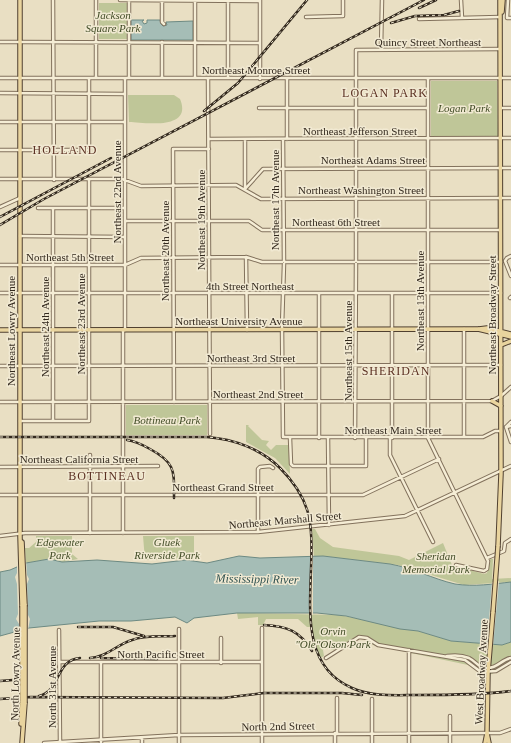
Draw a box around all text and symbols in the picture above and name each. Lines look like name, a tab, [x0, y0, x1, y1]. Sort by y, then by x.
park label: Jackson Square Park	[86, 9, 142, 34]
street label: Quincy Street Northeast	[375, 36, 481, 48]
street label: Northeast Monroe Street	[202, 64, 310, 76]
district label: LOGAN PARK	[342, 86, 428, 100]
park label: Logan Park	[437, 102, 491, 114]
street label: Northeast Jefferson Street	[303, 125, 417, 137]
street label: Northeast 22nd Avenue	[111, 140, 123, 244]
district label: HOLLAND	[33, 143, 98, 157]
street label: Northeast 17th Avenue	[269, 150, 281, 250]
street label: Northeast Adams Street	[321, 154, 425, 166]
street label: Northeast 19th Avenue	[195, 170, 207, 270]
street label: Northeast Washington Street	[298, 184, 424, 196]
street label: Northeast 20th Avenue	[159, 201, 171, 301]
street label: Northeast 6th Street	[292, 216, 380, 228]
street label: Northeast 5th Street	[26, 251, 114, 263]
street label: Northeast 13th Avenue	[414, 251, 426, 351]
street label: Northeast Broadway Street	[486, 255, 498, 375]
street label: Northeast 23rd Avenue	[75, 273, 87, 375]
street label: Northeast Lowry Avenue	[5, 276, 17, 386]
street label: Northeast 24th Avenue	[39, 277, 51, 377]
street label: 4th Street Northeast	[206, 280, 294, 292]
street label: Northeast 15th Avenue	[342, 301, 354, 401]
street label: Northeast University Avenue	[175, 315, 303, 327]
street label: Northeast 3rd Street	[207, 352, 295, 364]
district label: SHERIDAN	[362, 364, 430, 378]
street label: Northeast 2nd Street	[213, 388, 303, 400]
park label: Bottineau Park	[134, 414, 202, 426]
street label: Northeast Main Street	[344, 424, 442, 436]
street label: Northeast California Street	[20, 453, 138, 465]
district label: BOTTINEAU	[68, 469, 146, 483]
street label: Northeast Grand Street	[172, 481, 274, 493]
street label: Northeast Marshall Street	[228, 509, 342, 531]
park label: Edgewater Park	[35, 536, 85, 561]
park label: Gluek Riverside Park	[133, 536, 201, 561]
park label: Sheridan Memorial Park	[401, 550, 471, 575]
water label: Mississippi River	[214, 571, 299, 587]
street label: West Broadway Avenue	[472, 619, 490, 725]
park label: Orvin "Ole"Olson Park	[295, 625, 372, 650]
street label: North Lowry Avenue	[8, 627, 22, 721]
street label: North 31st Avenue	[46, 646, 58, 728]
street label: North Pacific Street	[117, 648, 205, 660]
street label: North 2nd Street	[241, 719, 315, 733]

